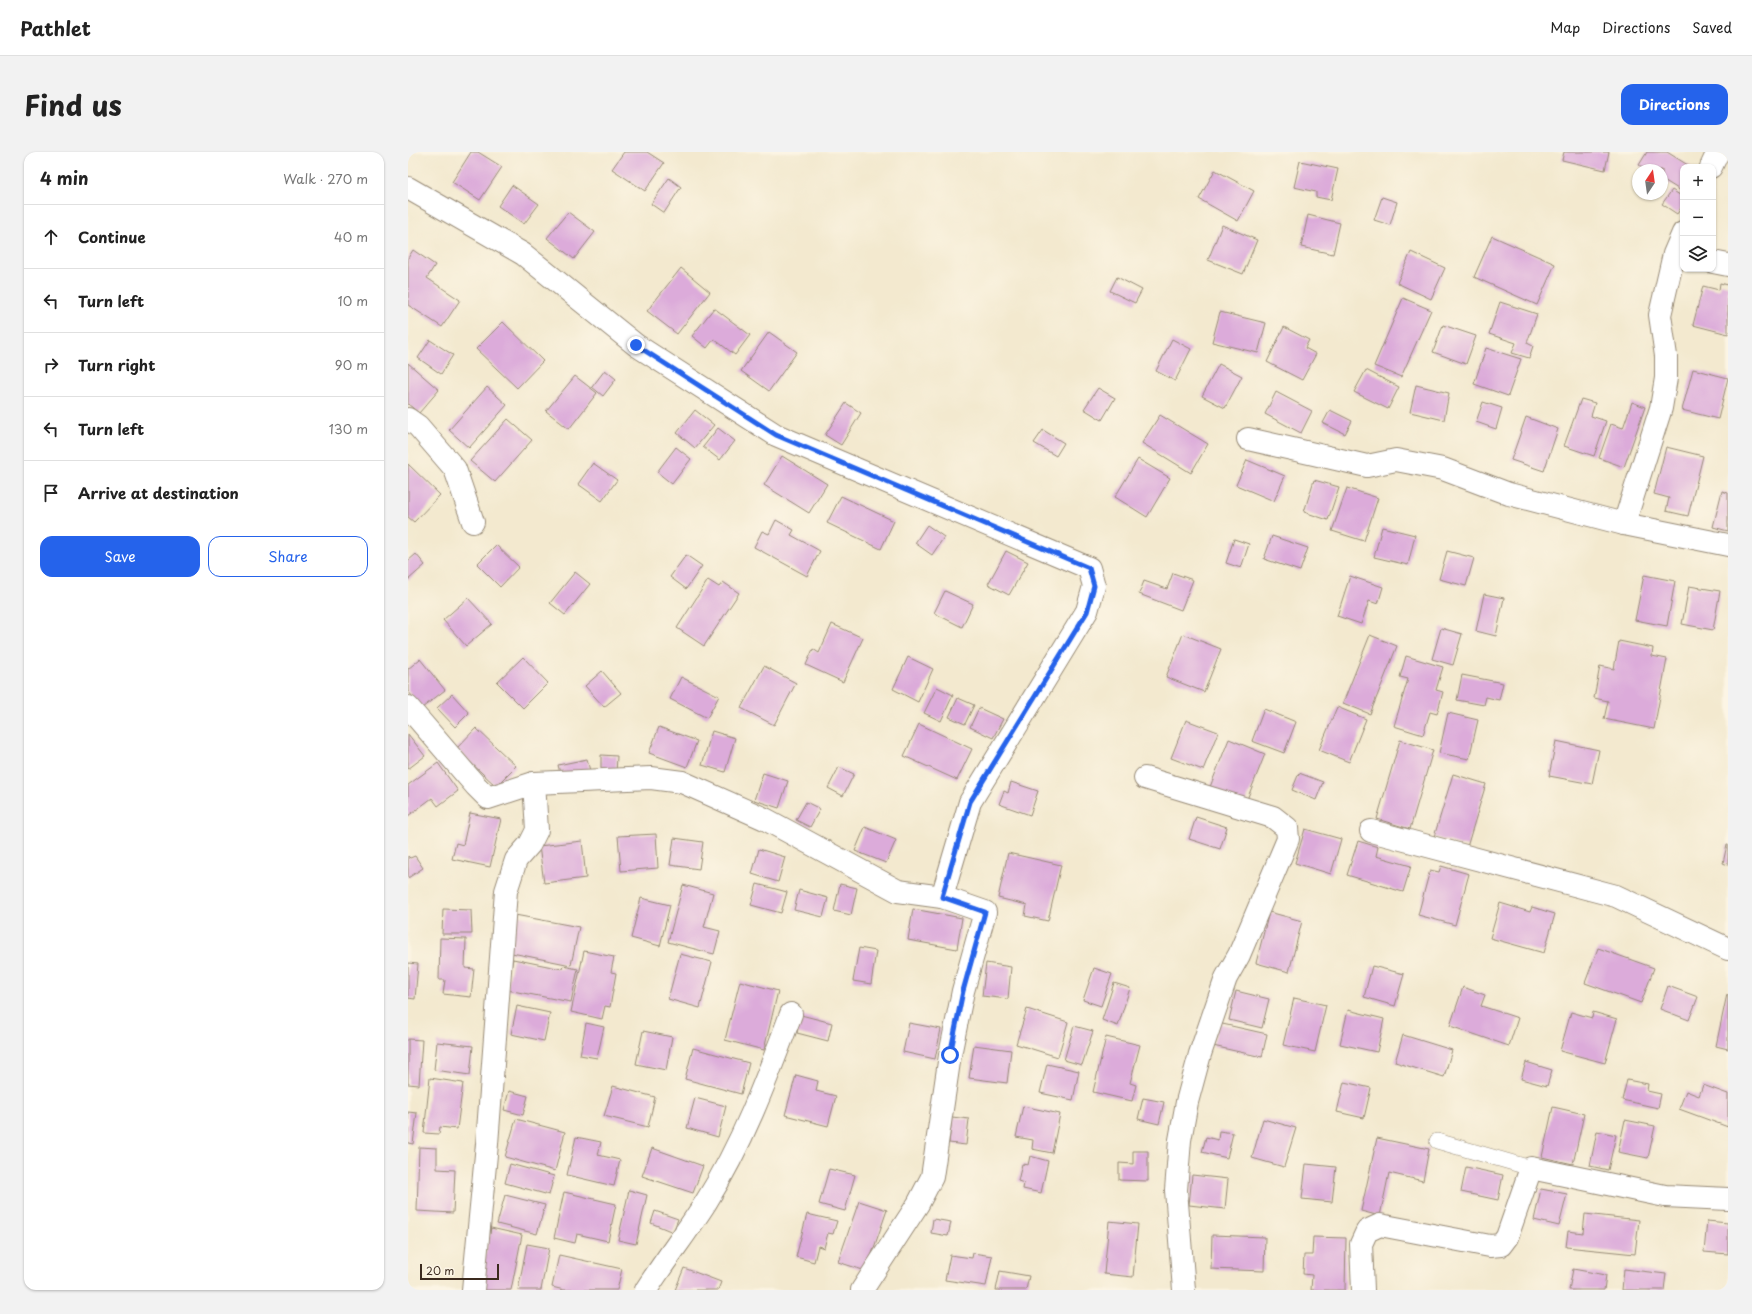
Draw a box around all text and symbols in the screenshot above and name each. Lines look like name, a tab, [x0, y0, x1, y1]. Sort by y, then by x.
text: Pathlet	[20, 14, 91, 42]
text: Map	[1550, 17, 1580, 38]
text: Directions	[1602, 17, 1670, 38]
text: Saved	[1692, 17, 1732, 38]
text: Find us	[24, 83, 122, 126]
button: Directions	[1621, 84, 1728, 125]
north arrow	[1632, 164, 1668, 200]
map controls	[1680, 164, 1716, 272]
button: +	[1680, 164, 1716, 200]
text: 4 min	[40, 165, 88, 191]
text: Walk · 270 m	[283, 169, 368, 188]
button: −	[1680, 200, 1716, 236]
text: Continue	[78, 225, 146, 248]
icon: ahead	[40, 226, 62, 248]
text: 40 m	[334, 227, 368, 246]
button: layers	[1680, 236, 1716, 272]
text: Turn left	[78, 289, 144, 312]
icon: left	[40, 290, 62, 312]
text: 10 m	[338, 291, 368, 310]
route end	[627, 336, 645, 354]
text: Turn right	[78, 353, 155, 376]
icon: right	[40, 354, 62, 376]
text: 90 m	[335, 355, 368, 374]
text: Turn left	[78, 417, 144, 440]
icon: left	[40, 418, 62, 440]
text: 130 m	[329, 419, 368, 438]
text: Arrive at destination	[78, 481, 239, 504]
icon: arrive	[40, 482, 62, 504]
button: Save	[40, 536, 200, 577]
button: Share	[208, 536, 368, 577]
route start	[941, 1046, 959, 1064]
scale bar	[420, 1262, 499, 1281]
text: 20 m	[426, 1262, 454, 1279]

